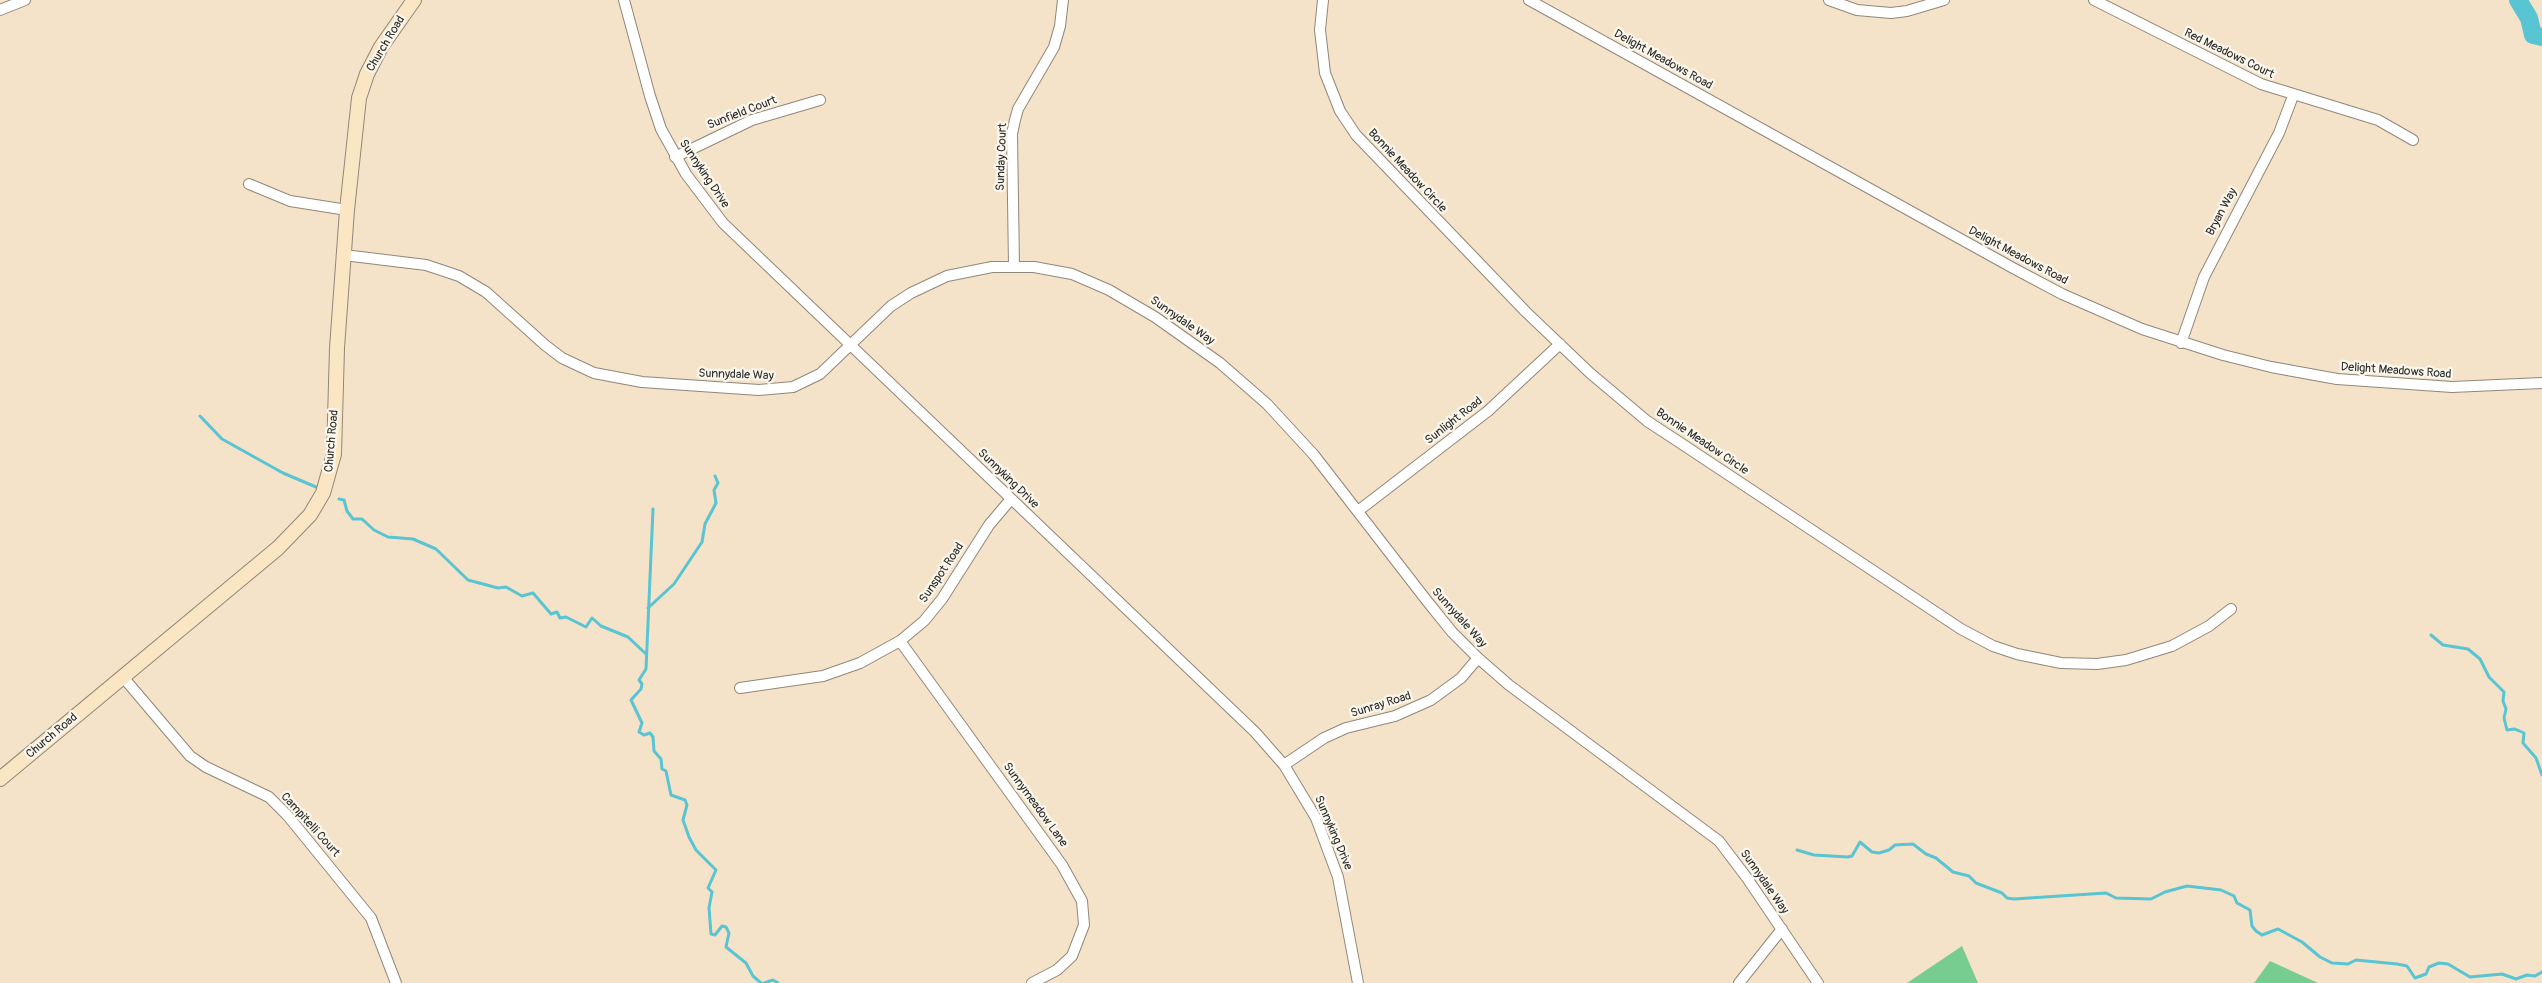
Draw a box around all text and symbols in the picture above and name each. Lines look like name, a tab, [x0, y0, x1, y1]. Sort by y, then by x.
street label: Church Road	[364, 13, 408, 75]
street label: Red Meadows Court	[2182, 26, 2276, 82]
street label: Delight Meadows Road	[1611, 27, 1715, 93]
street label: Sunfield Court	[705, 93, 779, 133]
street label: Sunday Court	[994, 123, 1010, 191]
street label: Bonnie Meadow Circle	[1365, 126, 1449, 216]
street label: Sunnyking Drive	[676, 137, 732, 211]
street label: Bryan Way	[2203, 186, 2241, 238]
street label: Delight Meadows Road	[1966, 224, 2070, 288]
street label: Sunnydale Way	[1147, 294, 1217, 348]
street label: Delight Meadows Road	[2340, 360, 2452, 382]
street label: Sunnydale Way	[698, 366, 774, 384]
street label: Sunlight Road	[1422, 394, 1486, 448]
street label: Bonnie Meadow Circle	[1653, 406, 1751, 478]
street label: Church Road	[322, 409, 342, 473]
street label: Sunnyking Drive	[974, 446, 1042, 512]
street label: Sunspot Road	[917, 540, 967, 606]
street label: Sunnydale Way	[1428, 585, 1490, 651]
street label: Sunray Road	[1349, 689, 1413, 721]
street label: Church Road	[23, 710, 81, 762]
street label: Sunnymeadow Lane	[999, 760, 1071, 850]
street label: Campitelli Court	[277, 790, 343, 860]
street label: Sunnyking Drive	[1311, 794, 1355, 872]
street label: Sunnydale Way	[1737, 847, 1791, 917]

